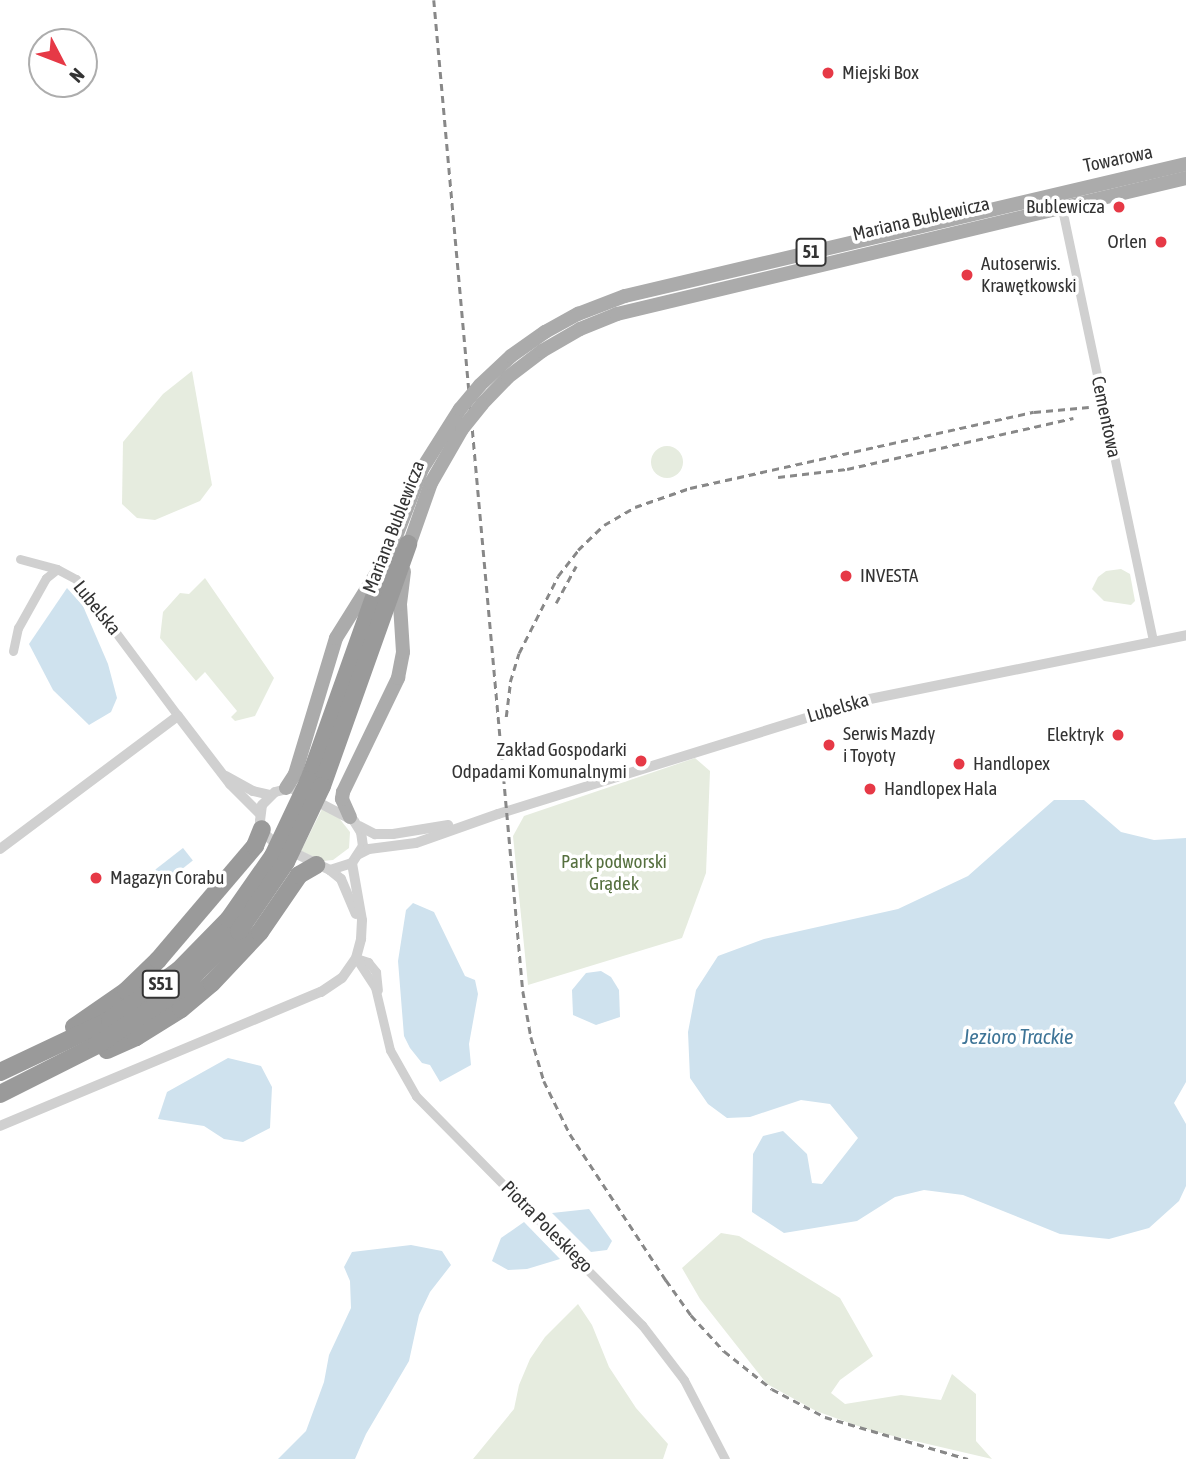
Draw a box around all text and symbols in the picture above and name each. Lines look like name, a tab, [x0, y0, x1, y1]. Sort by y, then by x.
north arrow	[28, 28, 98, 98]
place label: Miejski Box	[842, 62, 919, 84]
text: N	[65, 64, 89, 87]
marker: Miejski Box	[820, 65, 836, 81]
street label: Towarowa	[1081, 141, 1155, 177]
street label: Mariana Bublewicza	[850, 192, 992, 246]
place label: Bublewicza	[1026, 196, 1105, 218]
marker: Bublewicza	[1111, 199, 1127, 215]
place label: Orlen	[1108, 231, 1147, 253]
marker: Orlen	[1153, 234, 1169, 250]
road number: 51	[795, 238, 827, 266]
place label: Autoserwis. Krawętkowski	[981, 253, 1077, 297]
marker: Autoserwis. Krawętkowski	[959, 267, 975, 283]
street label: Cementowa	[1086, 374, 1126, 460]
street label: Mariana Bublewicza	[358, 458, 430, 596]
place label: INVESTA	[860, 565, 918, 587]
marker: INVESTA	[838, 568, 854, 584]
street label: Lubelska	[68, 576, 126, 640]
street label: Lubelska	[805, 688, 871, 728]
place label: Serwis Mazdy i Toyoty	[843, 723, 935, 767]
place label: Elektryk	[1047, 724, 1104, 746]
marker: Elektryk	[1110, 727, 1126, 743]
marker: Serwis Mazdy i Toyoty	[821, 737, 837, 753]
place label: Zakład Gospodarki Odpadami Komunalnymi	[452, 739, 627, 783]
marker: Zakład Gospodarki Odpadami Komunalnymi	[633, 753, 649, 769]
place label: Handlopex	[973, 753, 1050, 775]
marker: Handlopex	[951, 756, 967, 772]
place label: Handlopex Hala	[884, 778, 997, 800]
marker: Handlopex Hala	[862, 781, 878, 797]
park label: Park podworski Grądek	[561, 851, 667, 895]
place label: Magazyn Corabu	[110, 867, 224, 889]
marker: Magazyn Corabu	[88, 870, 104, 886]
road number: S51	[142, 970, 180, 999]
water label: Jezioro Trackie	[963, 1023, 1073, 1049]
street label: Piotra Poleskiego	[496, 1176, 598, 1278]

